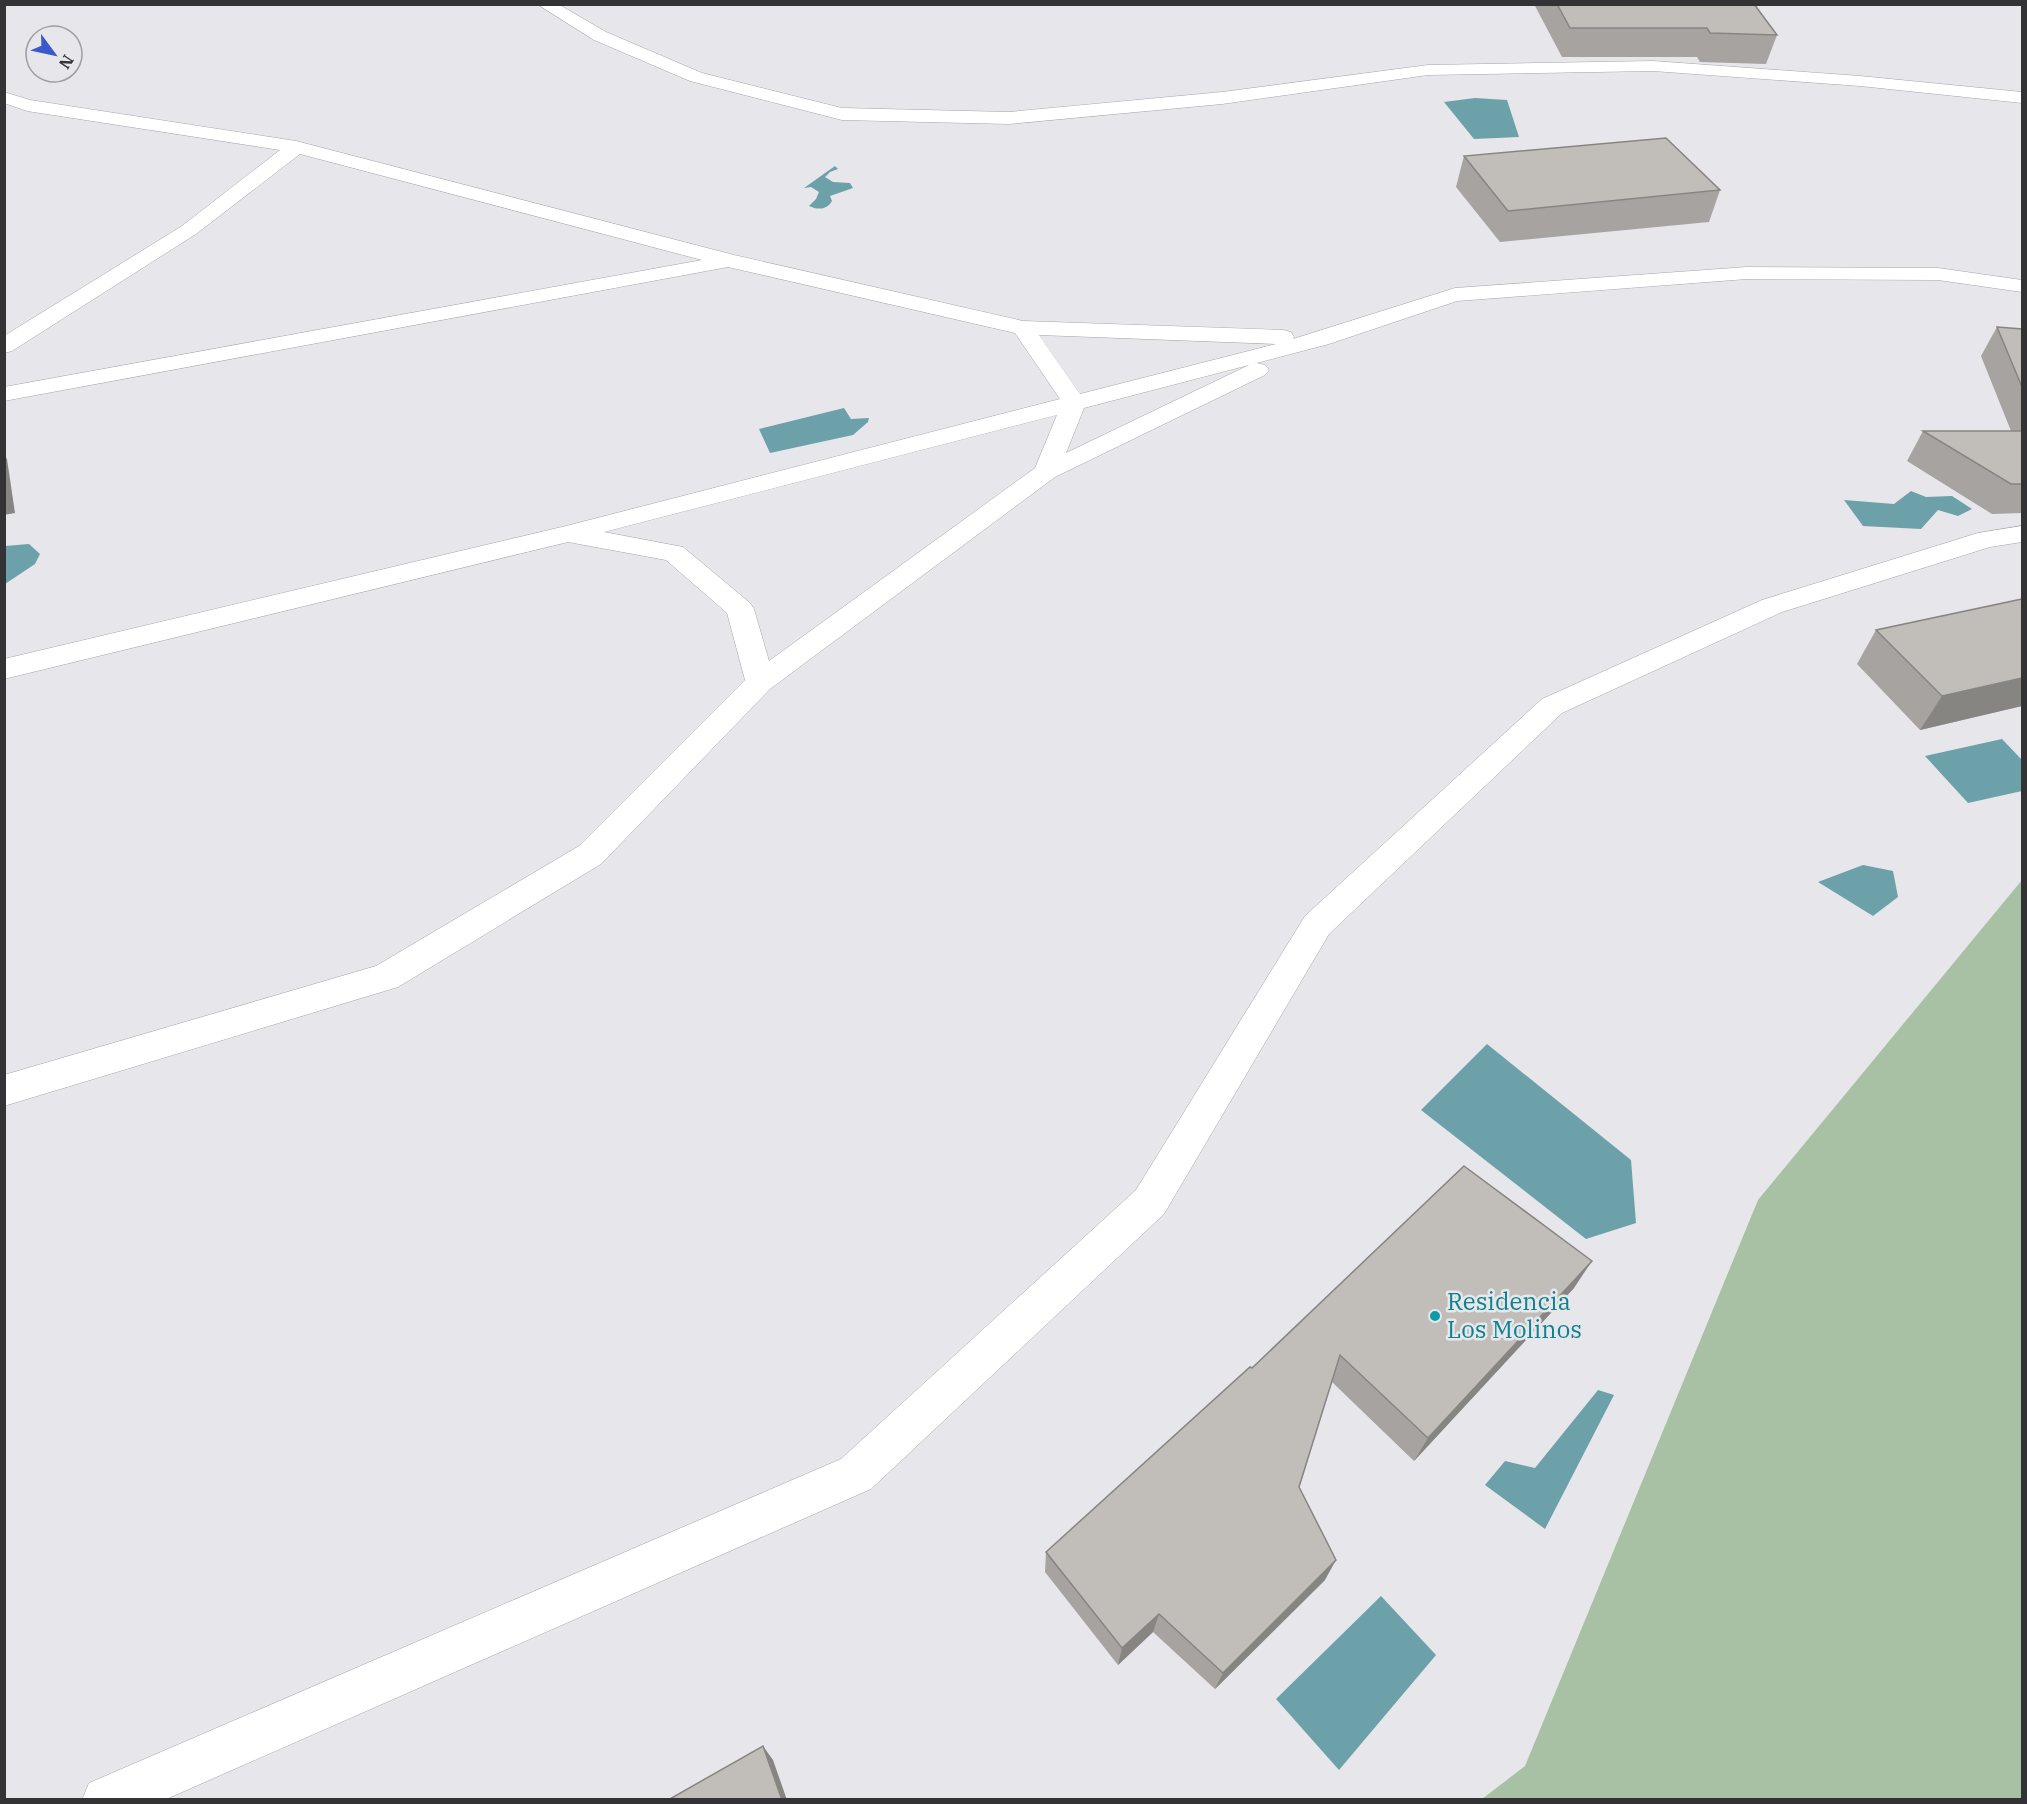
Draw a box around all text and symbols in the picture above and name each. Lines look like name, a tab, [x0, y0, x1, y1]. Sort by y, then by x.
north arrow	[24, 24, 84, 84]
text: N	[55, 51, 78, 73]
place label: Residencia Los Molinos	[1447, 1285, 1582, 1345]
marker: Residencia Los Molinos	[1428, 1309, 1442, 1323]

